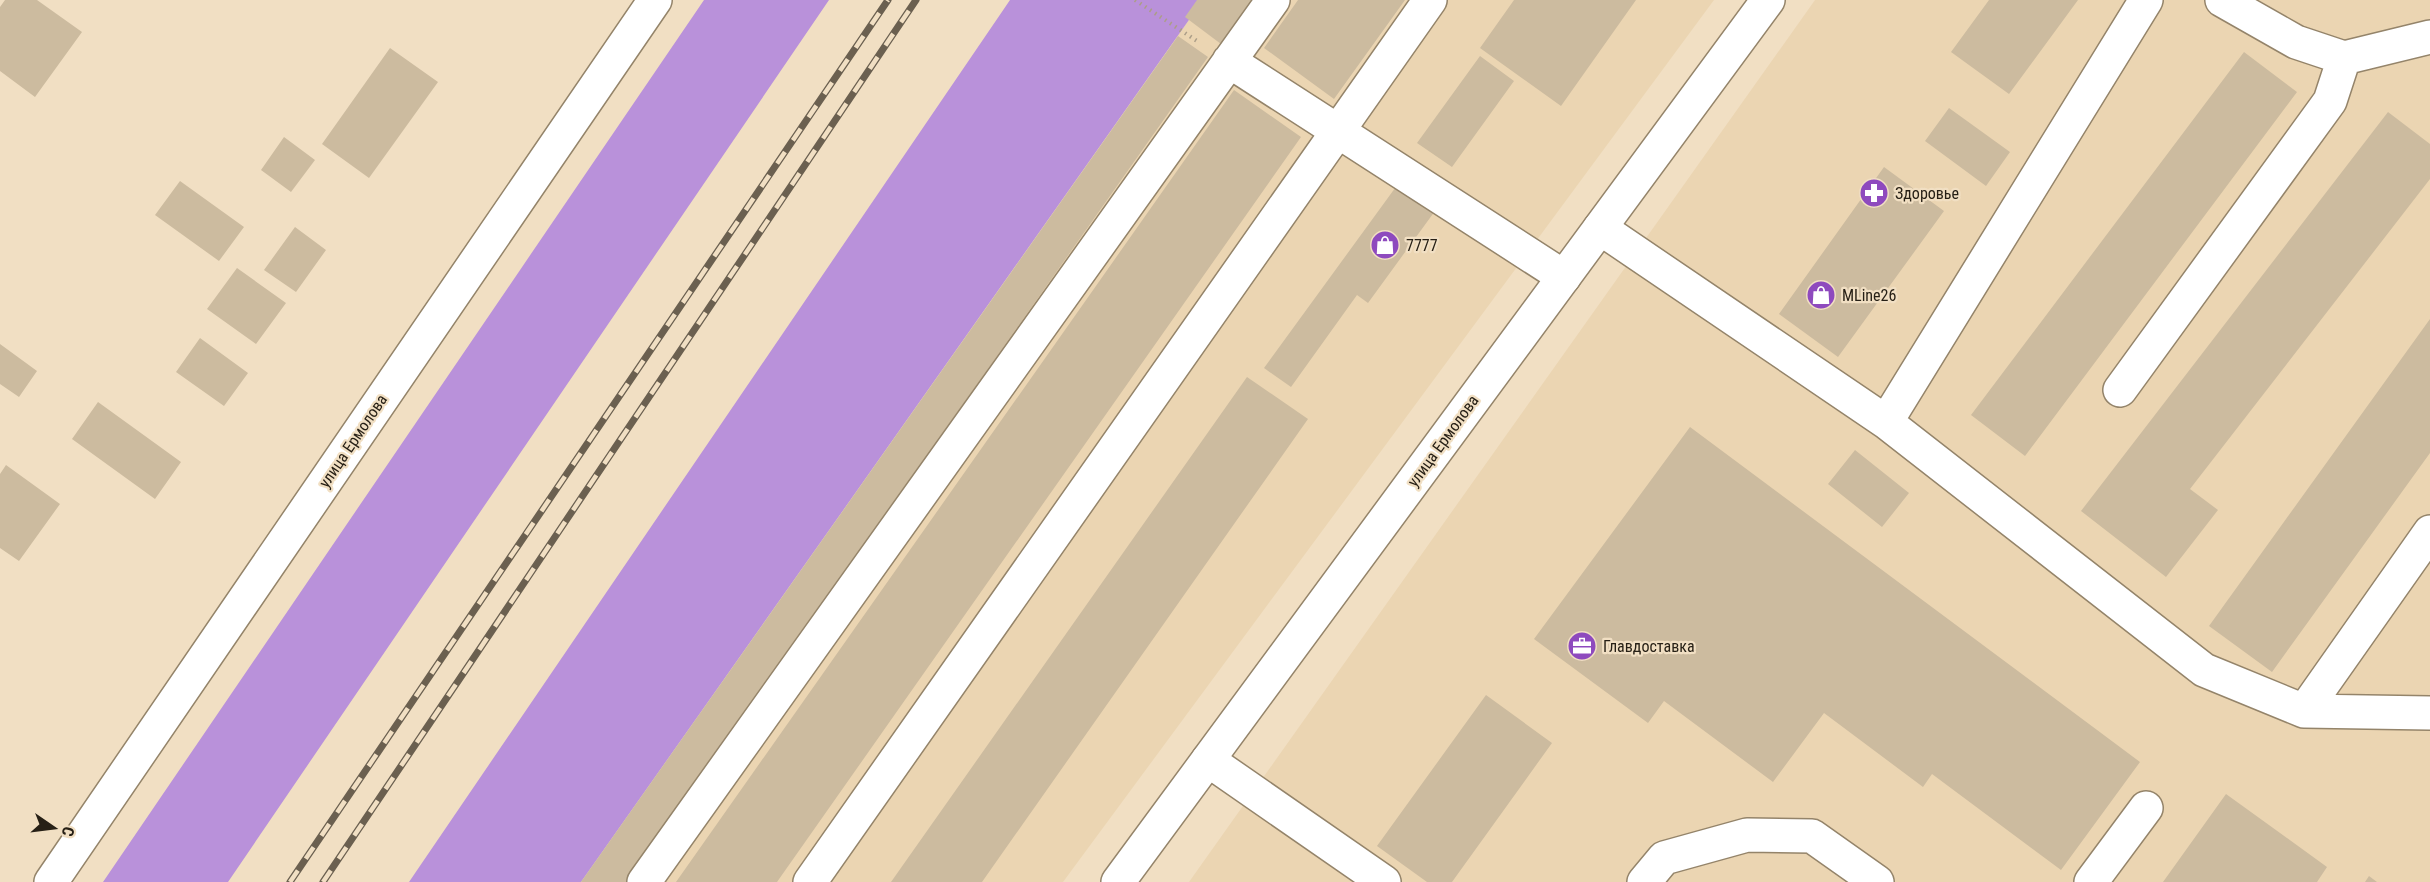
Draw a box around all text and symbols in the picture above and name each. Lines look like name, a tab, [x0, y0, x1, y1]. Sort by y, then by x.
pharmacy icon: Здоровье	[1858, 177, 1890, 209]
place label: Здоровье	[1895, 184, 1959, 203]
shop icon: 7777	[1369, 229, 1401, 261]
place label: 7777	[1406, 236, 1438, 255]
shop icon: MLine26	[1805, 279, 1837, 311]
place label: MLine26	[1842, 286, 1897, 305]
street label: улица Ермолова	[315, 391, 391, 491]
street label: улица Ермолова	[1403, 392, 1483, 490]
office icon: Главдоставка	[1566, 630, 1598, 662]
place label: Главдоставка	[1603, 637, 1695, 656]
north arrow	[24, 798, 84, 858]
text: С	[58, 825, 78, 838]

